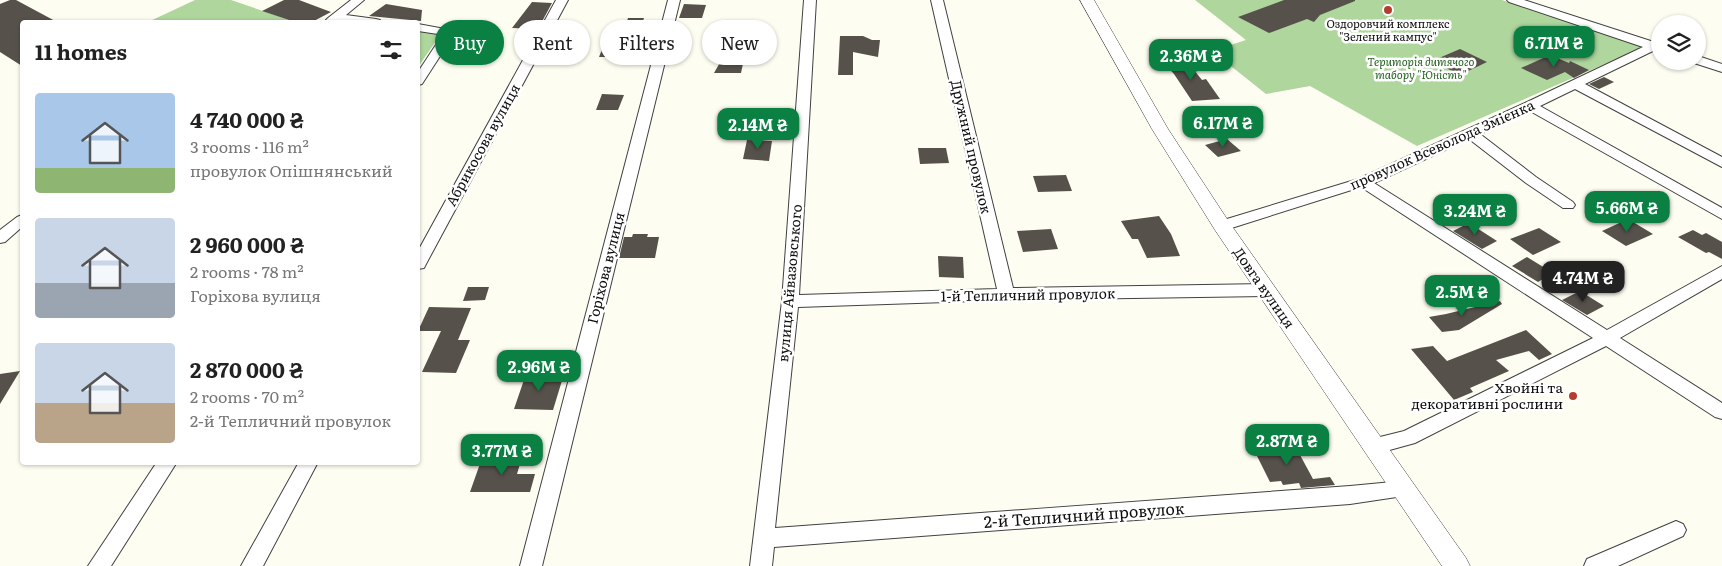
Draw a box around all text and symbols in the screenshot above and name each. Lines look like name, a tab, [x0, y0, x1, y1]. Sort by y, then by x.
marker: Оздоровчий комплекс "Зелений кампус"	[1382, 4, 1394, 16]
place label: Оздоровчий комплекс "Зелений кампус"	[1326, 15, 1450, 44]
map controls	[1651, 15, 1706, 70]
button: layers	[1651, 15, 1706, 70]
chip: Buy	[435, 20, 504, 65]
chip: Rent	[514, 20, 590, 65]
chip: Filters	[600, 20, 692, 65]
chip: New	[702, 20, 777, 65]
pin: 6.71M ₴	[1508, 26, 1600, 68]
text: 6.71M ₴	[1525, 30, 1583, 54]
text: 11 homes	[35, 35, 127, 66]
icon: filters	[377, 36, 405, 64]
pin: 2.36M ₴	[1145, 38, 1237, 81]
text: 2.36M ₴	[1160, 43, 1222, 67]
park label: Територія дитячого табору "Юність"	[1368, 53, 1474, 82]
street label: Дружний провулок	[947, 78, 997, 216]
street label: Абрикосова вулиця	[440, 80, 524, 209]
street label: провулок Всеволода Змієнка	[1346, 94, 1538, 194]
text: 4 740 000 ₴	[190, 103, 304, 134]
pin: 6.17M ₴	[1177, 106, 1269, 148]
pin: 2.14M ₴	[712, 108, 804, 150]
text: 6.17M ₴	[1193, 110, 1253, 134]
text: 2.14M ₴	[728, 112, 788, 136]
icon: home	[75, 113, 135, 173]
text: 3 rooms · 116 m²	[190, 134, 309, 158]
text: провулок Опішнянський	[190, 158, 393, 182]
pin: 5.66M ₴	[1581, 190, 1673, 233]
pin: 3.24M ₴	[1429, 194, 1521, 236]
text: 5.66M ₴	[1596, 195, 1658, 219]
text: 3.24M ₴	[1444, 198, 1506, 222]
street label: вулиця Айвазовського	[772, 203, 806, 363]
street label: Горіхова вулиця	[581, 210, 629, 326]
text: 2 960 000 ₴	[190, 228, 304, 259]
icon: home	[75, 238, 135, 298]
street label: Довга вулиця	[1229, 243, 1300, 332]
text: 2 rooms · 78 m²	[190, 259, 304, 283]
pin: 4.74M ₴	[1537, 260, 1629, 303]
text: 4.74M ₴	[1553, 265, 1613, 289]
pin: 2.5M ₴	[1421, 274, 1503, 317]
text: 2.5M ₴	[1436, 279, 1488, 303]
street label: 1-й Тепличний провулок	[941, 282, 1116, 306]
text: Горіхова вулиця	[190, 283, 321, 307]
pin: 2.96M ₴	[493, 350, 585, 392]
text: 2 870 000 ₴	[190, 353, 303, 384]
text: 2.96M ₴	[508, 354, 570, 378]
icon: home	[75, 363, 135, 423]
place label: Хвойні та декоративні рослини	[1411, 377, 1563, 413]
text: 2 rooms · 70 m²	[190, 384, 304, 408]
marker: Хвойні та декоративні рослини	[1567, 390, 1579, 402]
text: 2-й Тепличний провулок	[190, 408, 391, 432]
pin: 2.87M ₴	[1241, 424, 1333, 466]
text: 2.87M ₴	[1256, 428, 1318, 452]
pin: 3.77M ₴	[456, 434, 548, 476]
text: 3.77M ₴	[472, 438, 532, 462]
street label: 2-й Тепличний провулок	[983, 495, 1186, 533]

